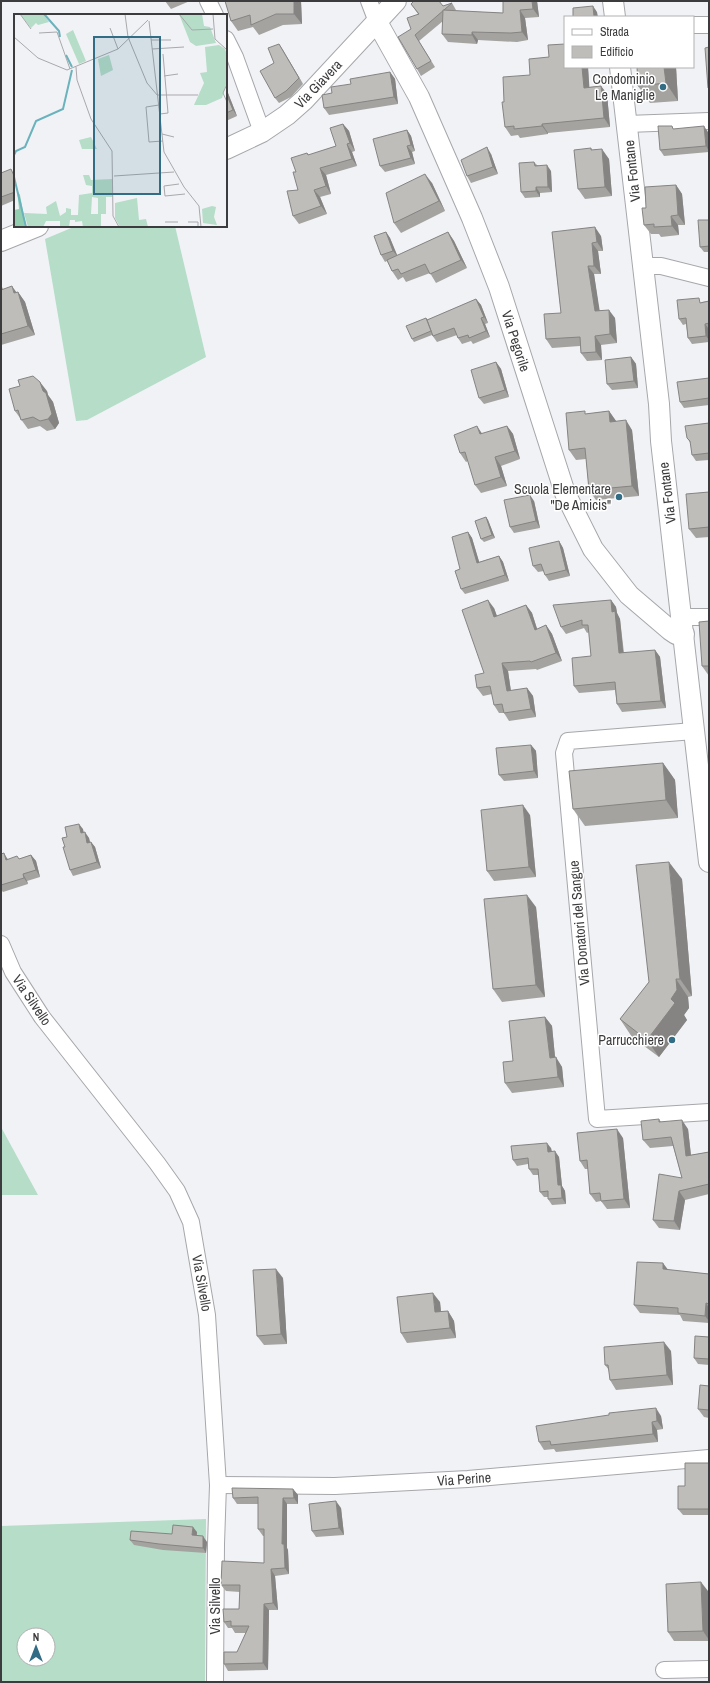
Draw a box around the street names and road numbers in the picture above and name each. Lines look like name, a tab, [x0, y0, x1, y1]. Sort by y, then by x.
street label: Via Giavera	[290, 55, 346, 112]
street label: Via Fontane	[620, 139, 644, 203]
street label: Via Pegorile	[498, 308, 534, 374]
street label: Via Fontane	[654, 461, 680, 525]
street label: Via Donatori del Sangue	[565, 860, 593, 986]
street label: Via Silvello	[9, 971, 55, 1029]
street label: Via Silvello	[188, 1253, 216, 1313]
street label: Via Perine	[436, 1468, 492, 1490]
street label: Via Silvello	[206, 1577, 224, 1635]

